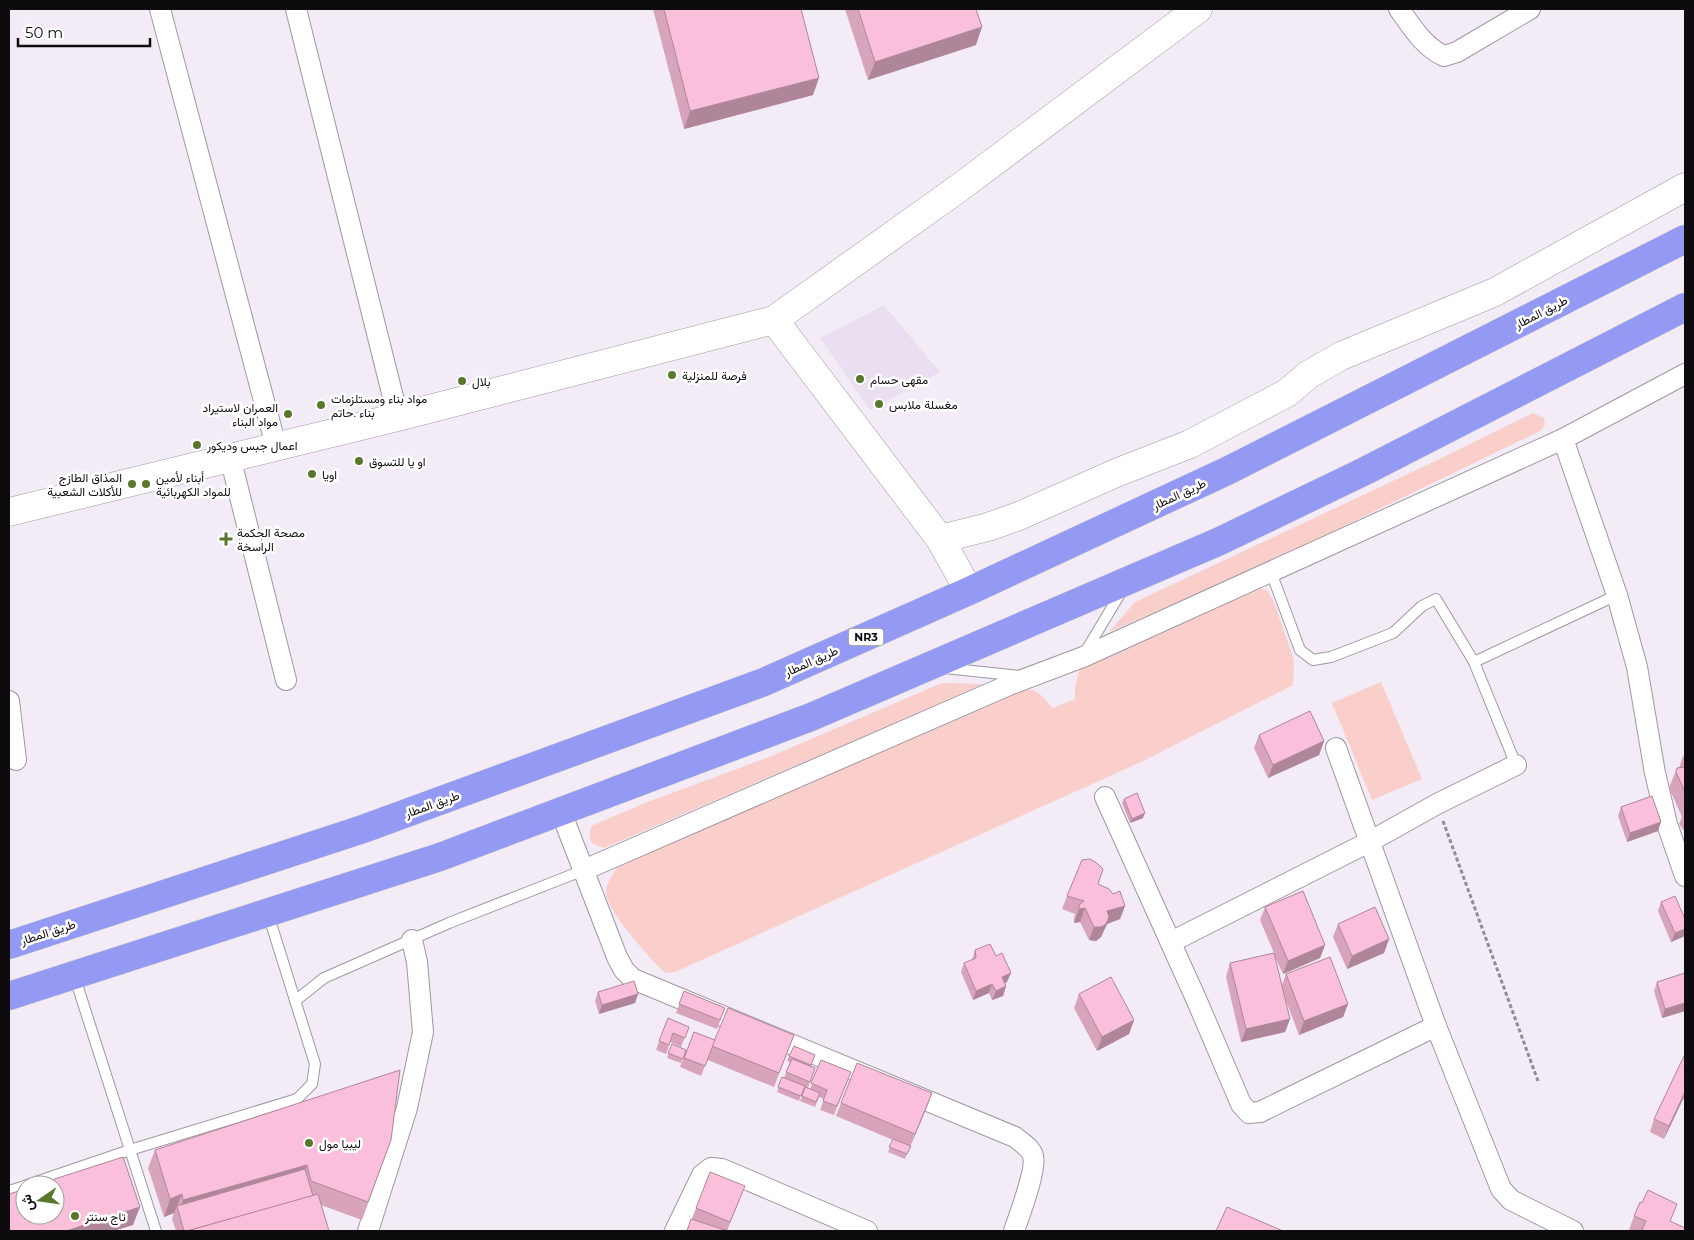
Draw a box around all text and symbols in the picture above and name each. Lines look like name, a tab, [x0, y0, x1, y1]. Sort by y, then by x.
scale bar	[18, 15, 150, 47]
text: 50 m	[25, 23, 63, 42]
street label: طريق المطار	[1511, 292, 1570, 333]
place label: فرصة للمنزلية	[682, 368, 747, 384]
marker: فرصة للمنزلية	[666, 369, 678, 381]
place label: مقهى حسام	[870, 372, 928, 388]
marker: مقهى حسام	[854, 373, 866, 385]
place label: بلال	[472, 374, 490, 390]
marker: بلال	[456, 375, 468, 387]
place label: مواد بناء ومستلزمات بناء .حاتم	[331, 391, 427, 421]
place label: مغسلة ملابس	[889, 397, 958, 413]
marker: مغسلة ملابس	[873, 398, 885, 410]
marker: مواد بناء ومستلزمات بناء .حاتم	[315, 399, 327, 411]
place label: العمران لاستيراد مواد البناء	[202, 400, 278, 430]
marker: العمران لاستيراد مواد البناء	[282, 408, 294, 420]
place label: اعمال جبس وديكور	[206, 438, 297, 454]
marker: اعمال جبس وديكور	[191, 439, 203, 451]
place label: او يا للتسوق	[369, 454, 426, 470]
marker: او يا للتسوق	[353, 455, 365, 467]
place label: اويا	[322, 467, 337, 483]
marker: اويا	[306, 468, 318, 480]
place label: المذاق الطازج للأكلات الشعبية	[47, 470, 122, 499]
place label: أبناء لأمين للمواد الكهربائية	[156, 470, 231, 500]
street label: طريق المطار	[1149, 475, 1209, 514]
marker: المذاق الطازج للأكلات الشعبية	[126, 478, 138, 490]
marker: أبناء لأمين للمواد الكهربائية	[140, 478, 152, 490]
place label: مصحة الحكمة الراسخة	[237, 525, 305, 555]
marker: مصحة الحكمة الراسخة	[219, 532, 233, 546]
road number: NR3	[848, 628, 884, 646]
street label: طريق المطار	[781, 642, 841, 681]
street label: طريق المطار	[402, 787, 462, 822]
street label: طريق المطار	[18, 916, 78, 949]
place label: ليبيا مول	[319, 1136, 361, 1152]
marker: ليبيا مول	[303, 1137, 315, 1149]
north arrow	[15, 1175, 65, 1225]
text: ش	[17, 1193, 38, 1213]
place label: تاج سنتر	[84, 1209, 126, 1226]
marker: تاج سنتر	[69, 1210, 81, 1222]

